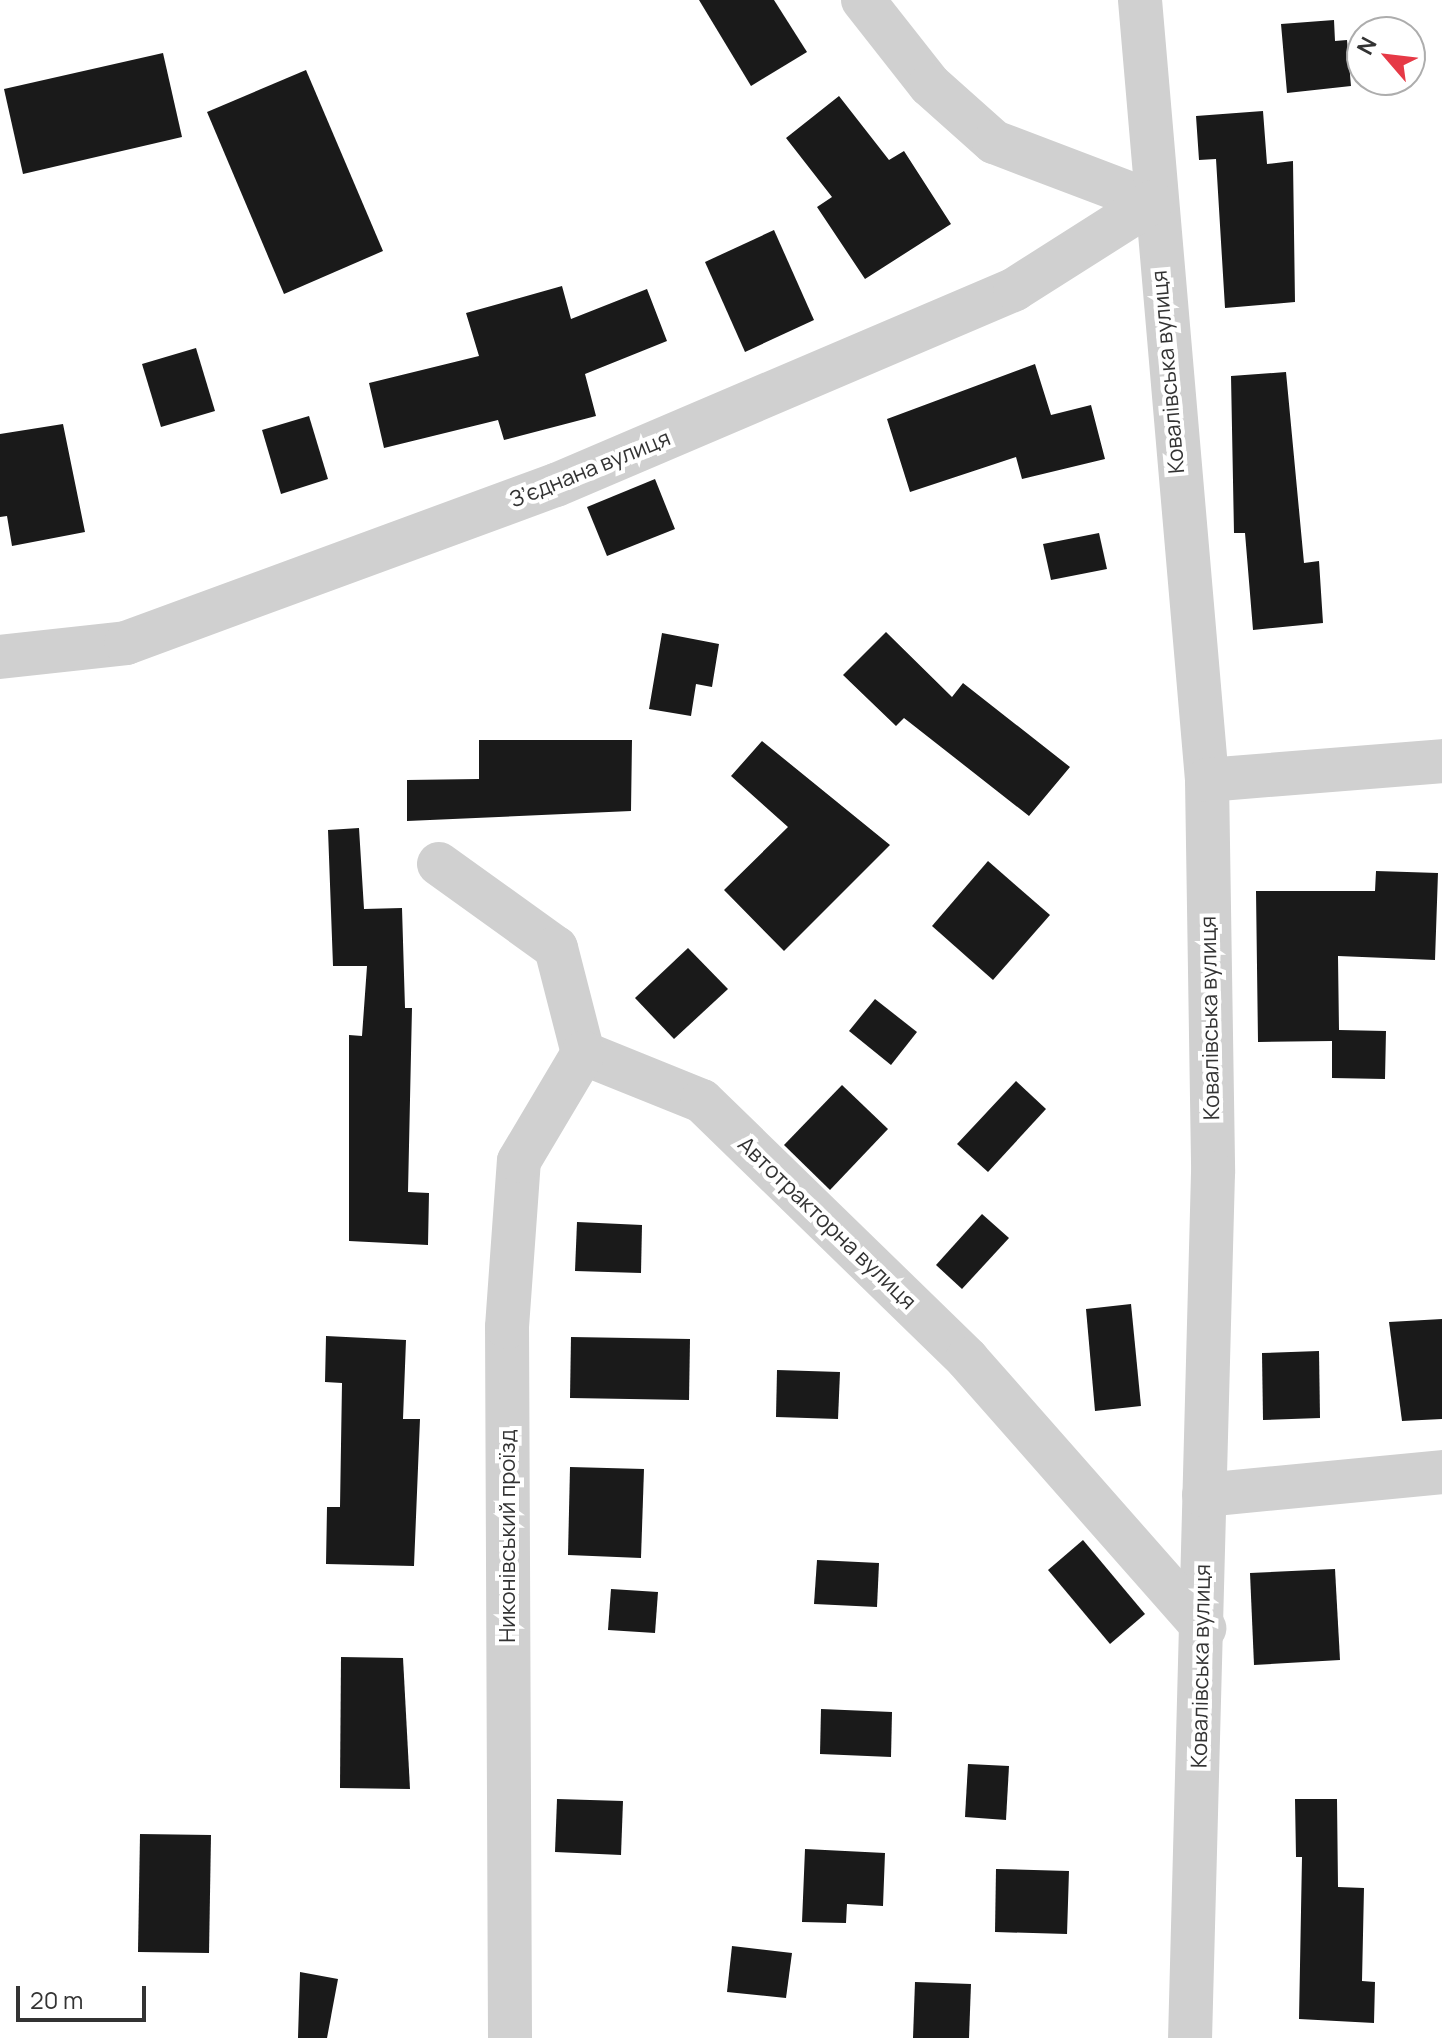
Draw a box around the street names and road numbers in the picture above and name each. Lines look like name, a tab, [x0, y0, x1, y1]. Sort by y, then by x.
street label: Ковалівська вулиця	[1146, 269, 1190, 475]
street label: З’єднана вулиця	[506, 425, 674, 513]
street label: Ковалівська вулиця	[1195, 916, 1225, 1120]
street label: Автотракторна вулиця	[733, 1131, 921, 1315]
street label: Никонівський проїзд	[495, 1429, 521, 1643]
street label: Ковалівська вулиця	[1186, 1564, 1216, 1768]

